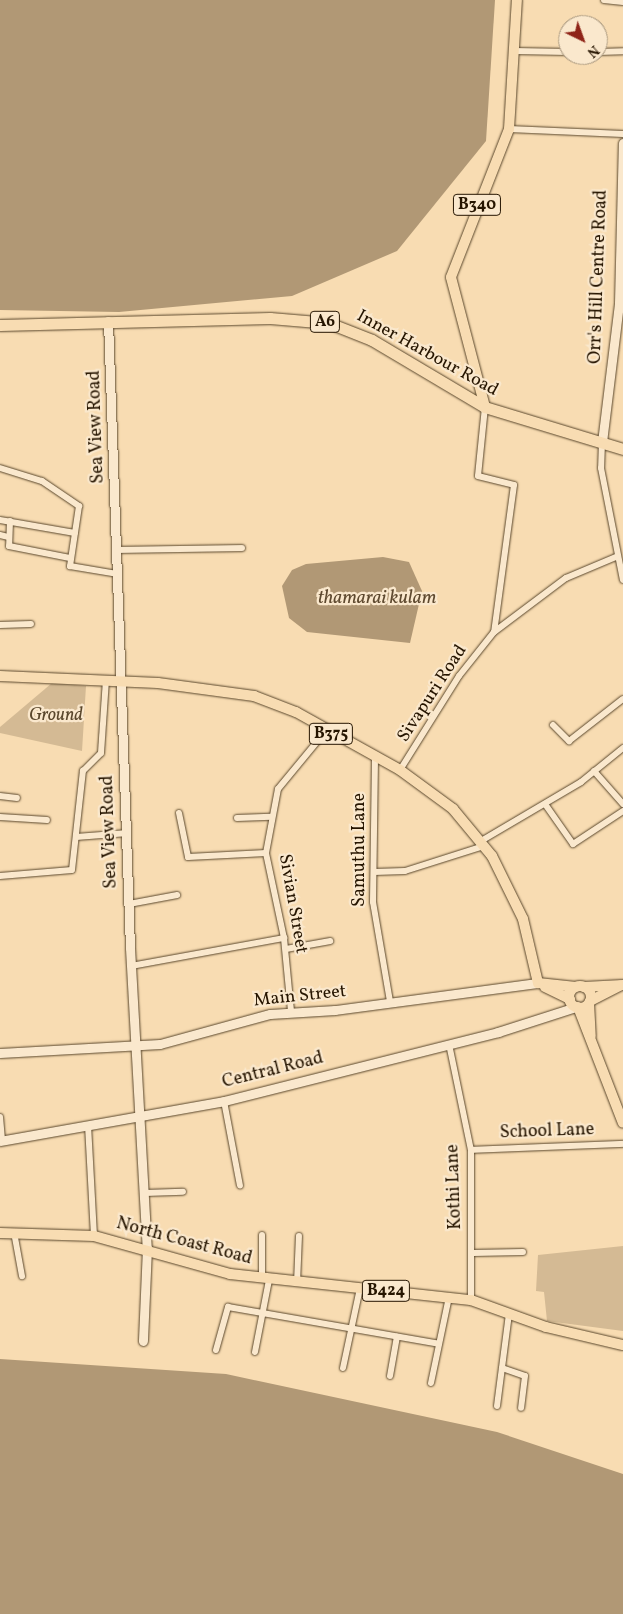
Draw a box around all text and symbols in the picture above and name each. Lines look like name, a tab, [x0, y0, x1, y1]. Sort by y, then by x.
north arrow	[558, 15, 608, 65]
text: N	[583, 40, 603, 61]
street label: Orr's Hill Centre Road	[585, 190, 613, 364]
road number: B340	[452, 192, 502, 218]
street label: Inner Harbour Road	[352, 306, 502, 402]
road number: A6	[309, 308, 341, 336]
street label: Sea View Road	[84, 369, 110, 485]
water label: thamarai kulam	[318, 588, 436, 610]
street label: Sivapuri Road	[394, 641, 472, 747]
park label: Ground	[29, 705, 83, 727]
road number: B375	[308, 721, 354, 748]
street label: Sea View Road	[97, 774, 123, 890]
street label: Samuthu Lane	[349, 793, 371, 907]
street label: Sivian Street	[273, 853, 311, 955]
street label: Main Street	[253, 981, 347, 1013]
street label: Central Road	[220, 1048, 326, 1094]
street label: School Lane	[499, 1120, 595, 1144]
street label: Kothi Lane	[443, 1144, 467, 1230]
street label: North Coast Road	[114, 1213, 254, 1271]
road number: B424	[361, 1278, 411, 1304]

